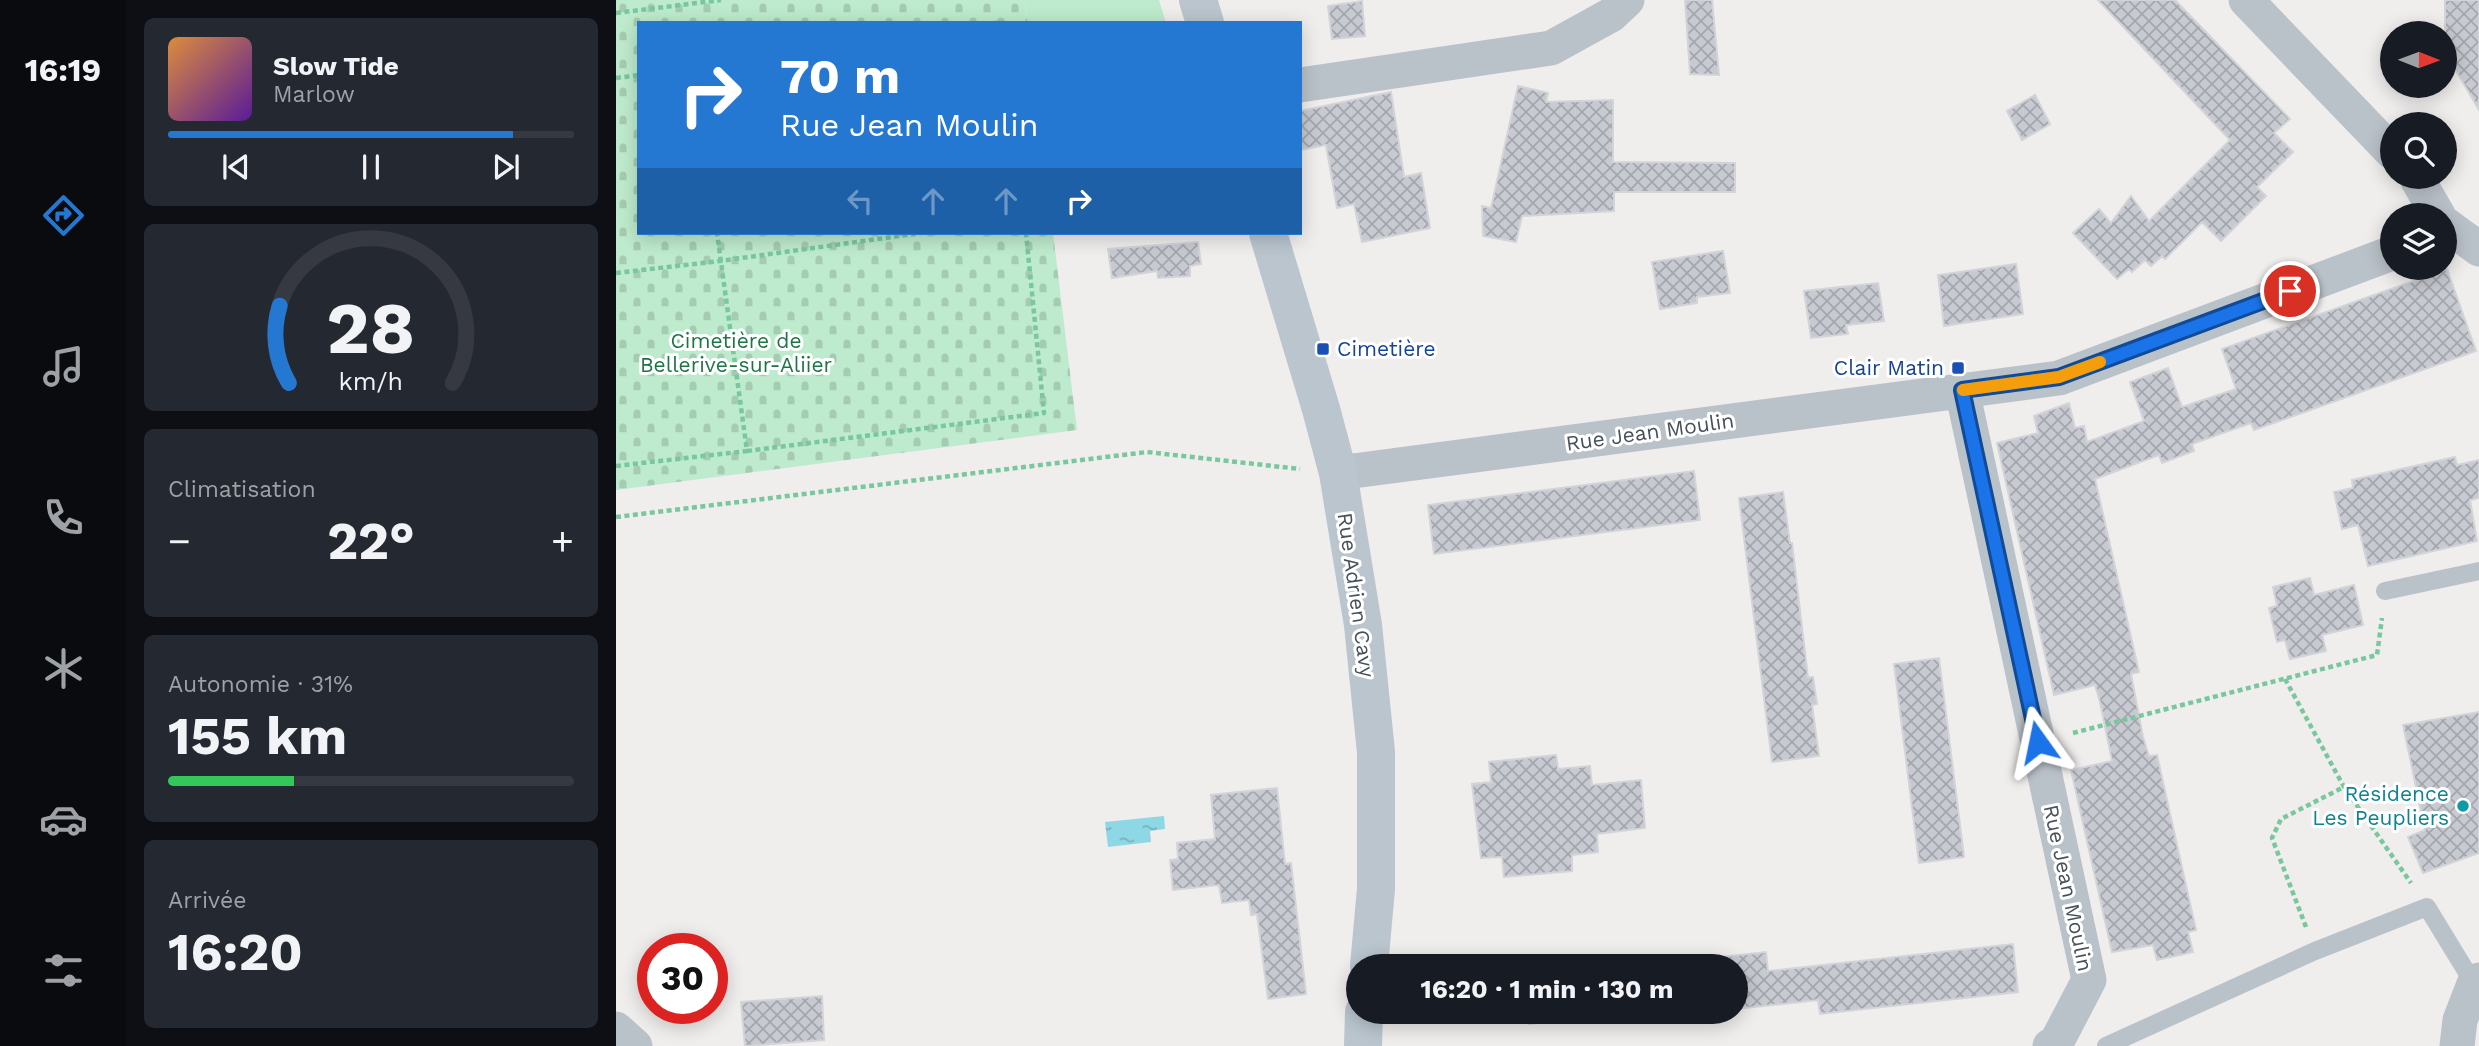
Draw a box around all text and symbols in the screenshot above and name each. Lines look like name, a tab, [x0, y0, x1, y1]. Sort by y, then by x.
north arrow	[2380, 21, 2457, 98]
map controls	[2380, 21, 2457, 280]
text: 70 m	[780, 47, 900, 105]
icon: right	[665, 49, 756, 140]
text: 16:19	[25, 51, 101, 89]
text: Slow Tide	[273, 51, 399, 81]
text: Marlow	[273, 81, 355, 108]
text: Rue Jean Moulin	[780, 106, 1039, 144]
button: search	[2380, 112, 2457, 189]
icon: previous	[217, 148, 255, 186]
icon: pause	[352, 148, 390, 186]
icon: next	[487, 148, 525, 186]
icon: left	[841, 182, 879, 220]
icon: ahead	[914, 182, 952, 220]
icon: ahead	[987, 182, 1025, 220]
icon: right	[1060, 182, 1098, 220]
icon: directions	[39, 191, 88, 240]
button: layers	[2380, 203, 2457, 280]
pin	[2260, 261, 2320, 321]
icon: arrive	[2271, 272, 2309, 310]
text: 28	[326, 286, 416, 372]
park label: Cimetière de Bellerive-sur-Aliier	[640, 328, 833, 377]
place label: Cimetière	[1337, 336, 1436, 361]
marker: Cimetière	[1315, 341, 1331, 357]
icon: music	[39, 342, 88, 391]
place label: Clair Matin	[1834, 355, 1944, 380]
marker: Clair Matin	[1950, 360, 1966, 376]
text: km/h	[339, 367, 403, 396]
street label: Rue Jean Moulin	[1564, 407, 1736, 456]
text: Climatisation	[168, 476, 316, 503]
icon: phone	[39, 493, 88, 542]
text: 22°	[327, 511, 415, 572]
street label: Rue Adrien Cavy	[1333, 511, 1380, 679]
text: −	[168, 519, 191, 563]
text: +	[551, 519, 574, 563]
icon: climate	[39, 644, 88, 693]
text: Autonomie · 31%	[168, 671, 353, 698]
position arrow	[2001, 705, 2075, 779]
text: 155 km	[168, 706, 347, 767]
place label: Résidence Les Peupliers	[2312, 781, 2449, 830]
icon: car	[39, 795, 88, 844]
marker: Résidence Les Peupliers	[2455, 798, 2471, 814]
street label: Rue Jean Moulin	[2039, 802, 2098, 973]
text: Arrivée	[168, 887, 247, 914]
text: 16:20	[168, 922, 303, 983]
speed limit sign: 30	[637, 933, 728, 1024]
icon: filters	[39, 946, 88, 995]
text: 16:20 · 1 min · 130 m	[1421, 974, 1673, 1004]

